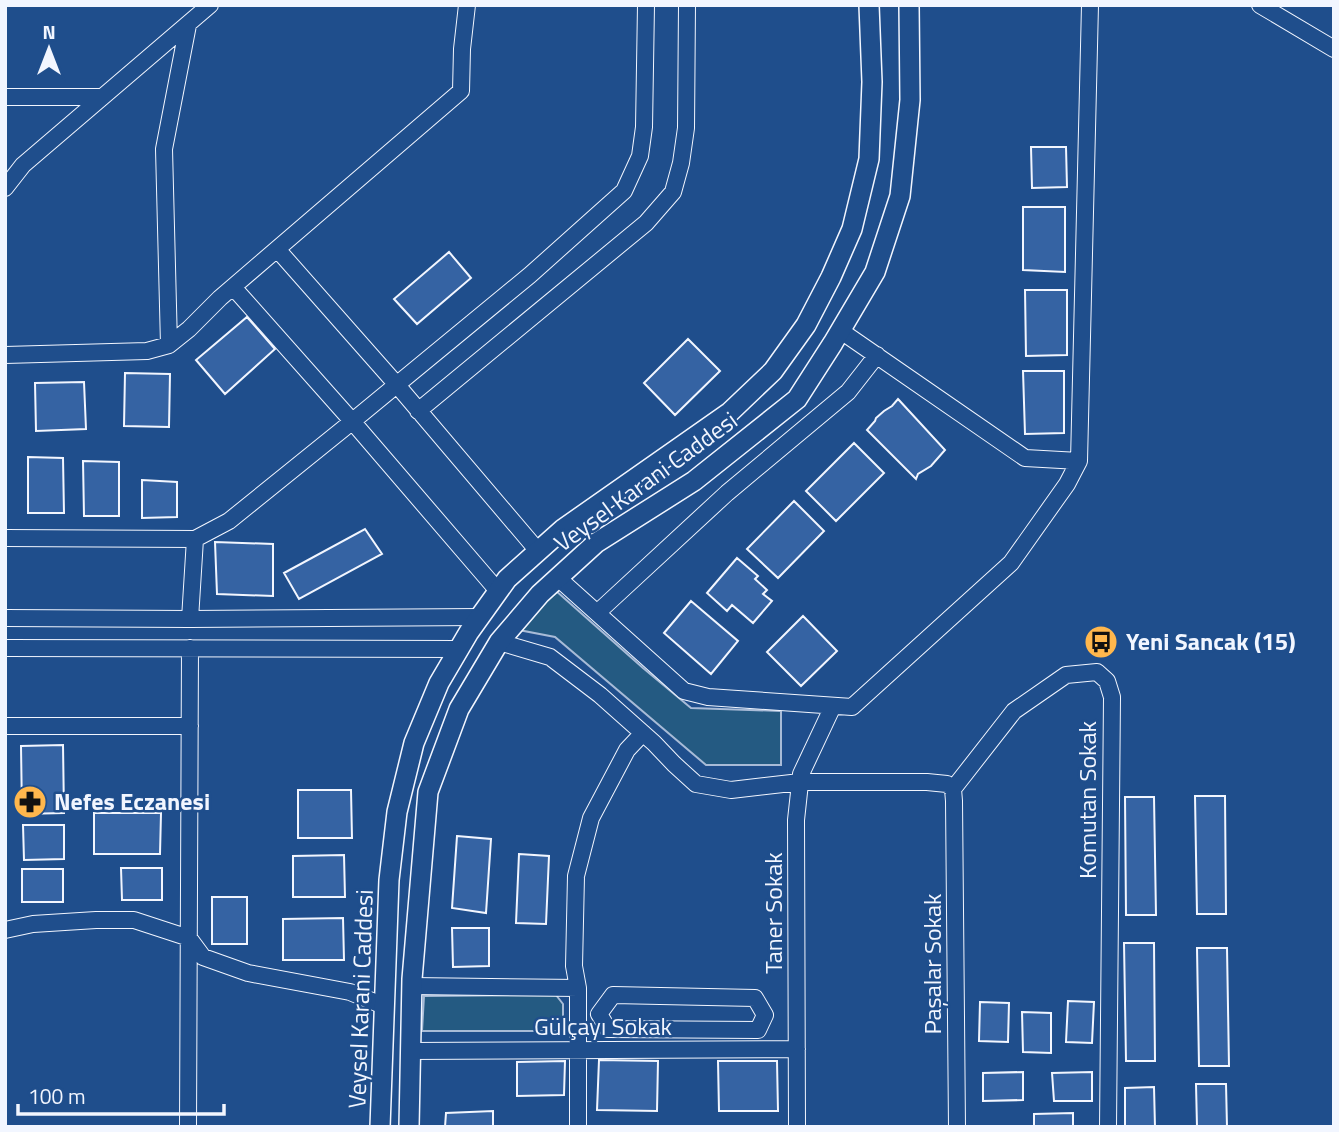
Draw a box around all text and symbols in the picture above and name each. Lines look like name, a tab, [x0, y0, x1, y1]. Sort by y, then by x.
north arrow	[14, 14, 84, 84]
text: N	[42, 17, 56, 46]
street label: Veysel Karani Caddesi	[546, 402, 745, 560]
bus stop icon: Yeni Sancak (15)	[1082, 623, 1120, 661]
place label: Yeni Sancak (15)	[1126, 623, 1296, 659]
street label: Komutan Sokak	[1069, 720, 1105, 879]
pharmacy icon: Nefes Eczanesi	[11, 783, 49, 821]
place label: Nefes Eczanesi	[54, 783, 210, 819]
street label: Taner Sokak	[755, 852, 791, 974]
street label: Veysel Karani Caddesi	[338, 889, 382, 1109]
street label: Paşalar Sokak	[914, 893, 950, 1035]
street label: Gülçayı Sokak	[534, 1008, 673, 1044]
scale bar	[18, 1072, 224, 1116]
text: 100 m	[28, 1080, 85, 1112]

